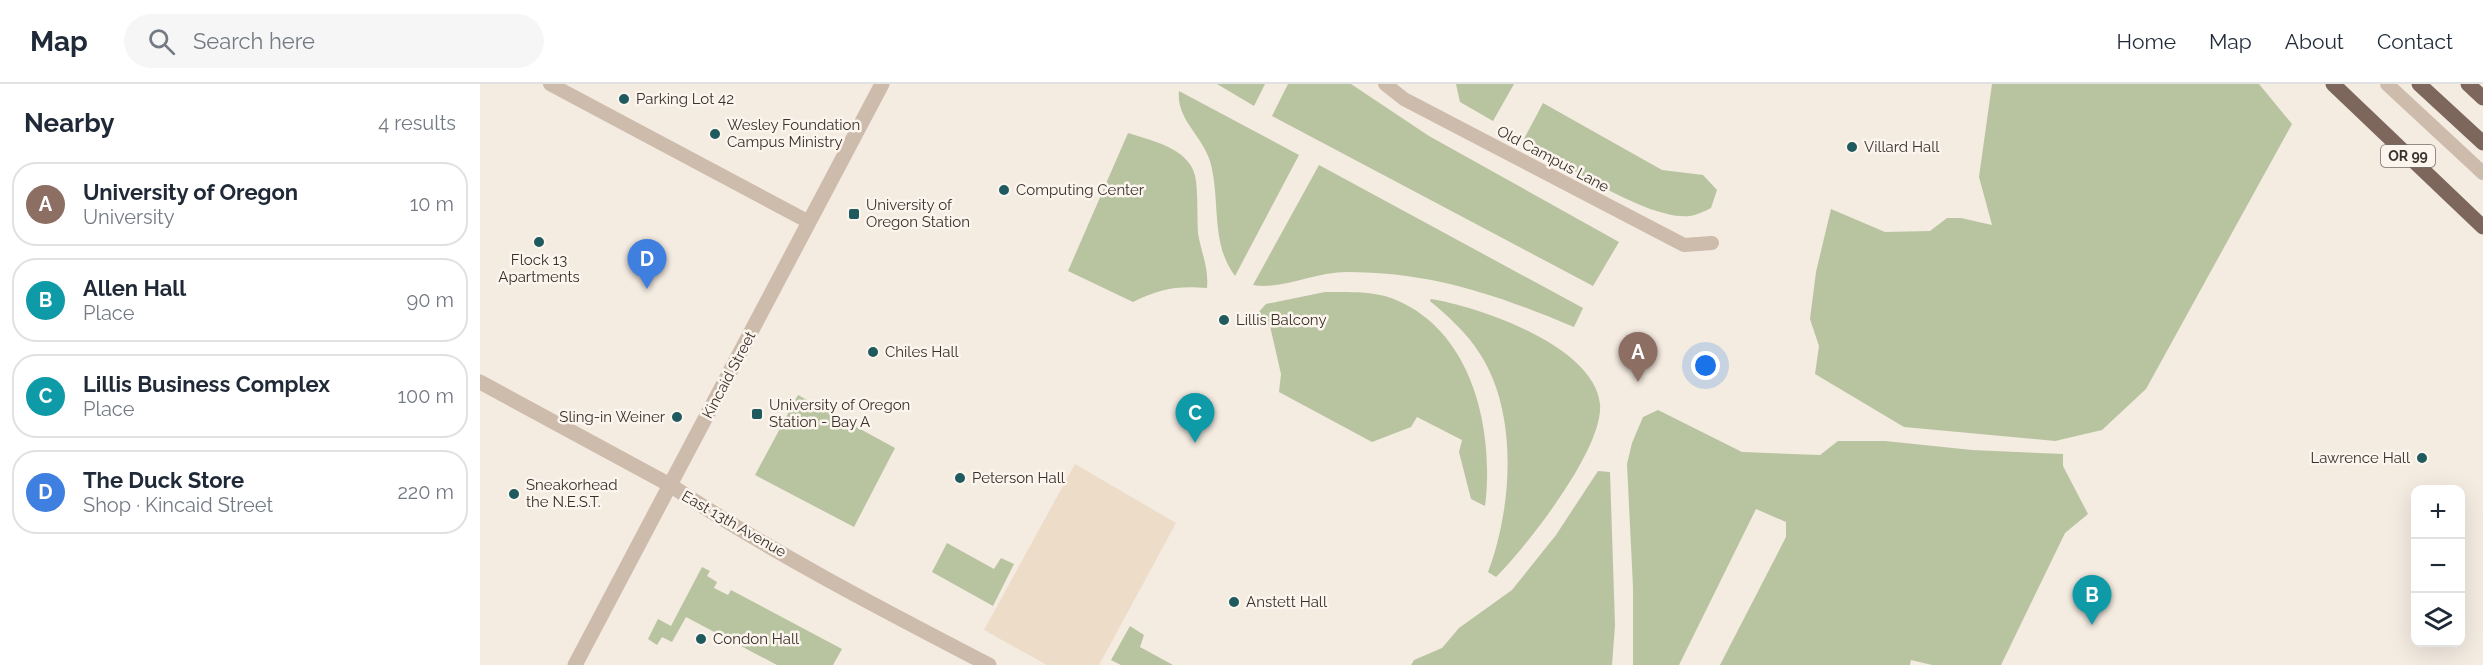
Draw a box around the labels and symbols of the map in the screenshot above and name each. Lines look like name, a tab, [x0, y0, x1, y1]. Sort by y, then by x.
place label: Parking Lot 42	[636, 90, 734, 108]
marker: Parking Lot 42	[617, 92, 631, 106]
place label: Wesley Foundation Campus Ministry	[727, 116, 860, 151]
street label: Old Campus Lane	[1494, 122, 1612, 196]
marker: Wesley Foundation Campus Ministry	[708, 127, 722, 141]
place label: Villard Hall	[1864, 138, 1940, 156]
marker: Villard Hall	[1845, 140, 1859, 154]
road number: OR 99	[2381, 145, 2435, 167]
place label: Computing Center	[1016, 181, 1145, 199]
marker: Computing Center	[997, 183, 1011, 197]
place label: University of Oregon Station	[866, 196, 970, 231]
marker: University of Oregon Station	[847, 207, 861, 221]
marker: Flock 13 Apartments	[532, 235, 546, 249]
pin: D	[628, 240, 666, 289]
place label: Flock 13 Apartments	[498, 251, 580, 286]
place label: Lillis Balcony	[1236, 311, 1327, 329]
marker: Lillis Balcony	[1217, 313, 1231, 327]
street label: Kincaid Street	[698, 328, 760, 422]
pin: A	[1618, 332, 1658, 382]
place label: Chiles Hall	[885, 343, 960, 361]
marker: Chiles Hall	[866, 345, 880, 359]
your location	[1691, 351, 1720, 380]
pin: C	[1176, 394, 1214, 443]
place label: University of Oregon Station - Bay A	[769, 396, 910, 431]
marker: University of Oregon Station - Bay A	[750, 407, 764, 421]
place label: Sling-in Weiner	[559, 408, 666, 426]
marker: Sling-in Weiner	[670, 410, 684, 424]
place label: Lawrence Hall	[2310, 449, 2411, 467]
marker: Lawrence Hall	[2415, 451, 2429, 465]
place label: Peterson Hall	[972, 469, 1066, 487]
marker: Peterson Hall	[953, 471, 967, 485]
place label: Sneakorhead the N.E.S.T.	[526, 476, 618, 511]
marker: Sneakorhead the N.E.S.T.	[507, 487, 521, 501]
street label: East 13th Avenue	[679, 487, 790, 561]
pin: B	[2072, 576, 2112, 625]
place label: Anstett Hall	[1246, 593, 1328, 611]
marker: Anstett Hall	[1227, 595, 1241, 609]
place label: Condon Hall	[713, 630, 800, 648]
marker: Condon Hall	[694, 632, 708, 646]

